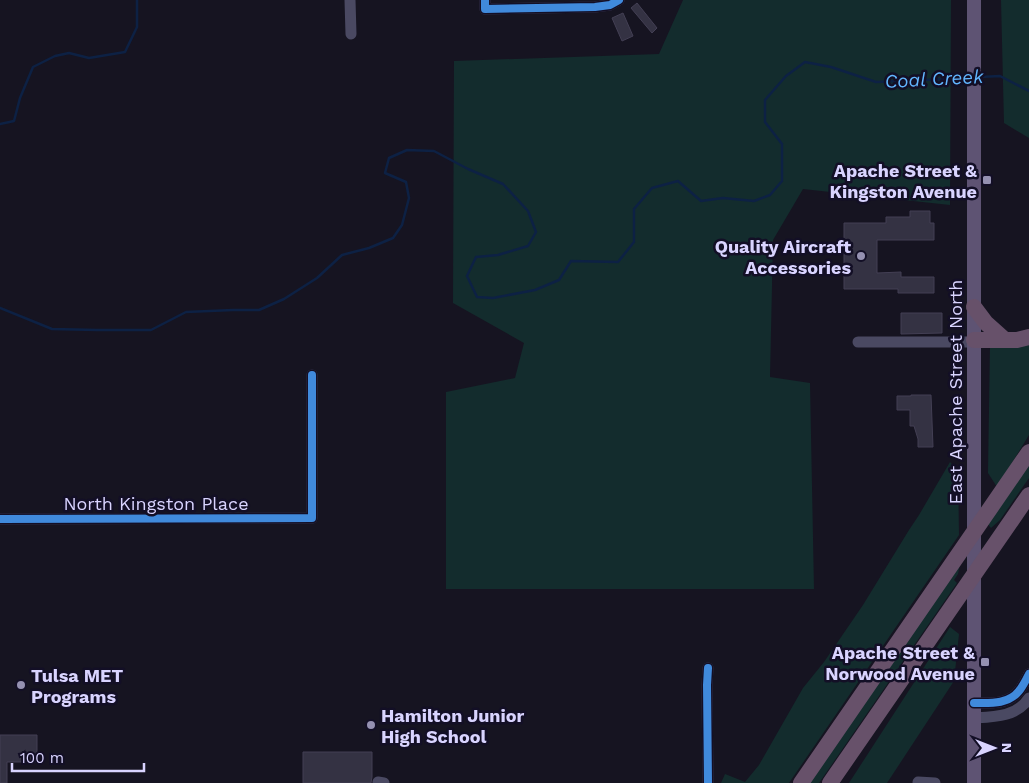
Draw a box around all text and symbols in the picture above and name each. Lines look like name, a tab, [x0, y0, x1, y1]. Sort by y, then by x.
water label: Coal Creek	[884, 65, 985, 93]
place label: Apache Street & Kingston Avenue	[830, 160, 977, 202]
marker: Apache Street & Kingston Avenue	[981, 174, 993, 186]
place label: Quality Aircraft Accessories	[715, 236, 851, 278]
marker: Quality Aircraft Accessories	[855, 250, 867, 262]
street label: East Apache Street North	[945, 280, 966, 504]
street label: North Kingston Place	[63, 493, 249, 514]
place label: Apache Street & Norwood Avenue	[825, 642, 975, 684]
marker: Apache Street & Norwood Avenue	[979, 656, 991, 668]
place label: Tulsa MET Programs	[31, 665, 123, 707]
marker: Tulsa MET Programs	[15, 679, 27, 691]
place label: Hamilton Junior High School	[381, 705, 525, 747]
marker: Hamilton Junior High School	[365, 719, 377, 731]
north arrow	[969, 723, 1019, 773]
scale bar	[12, 740, 145, 772]
text: N	[999, 743, 1015, 753]
text: 100 m	[20, 749, 64, 767]

